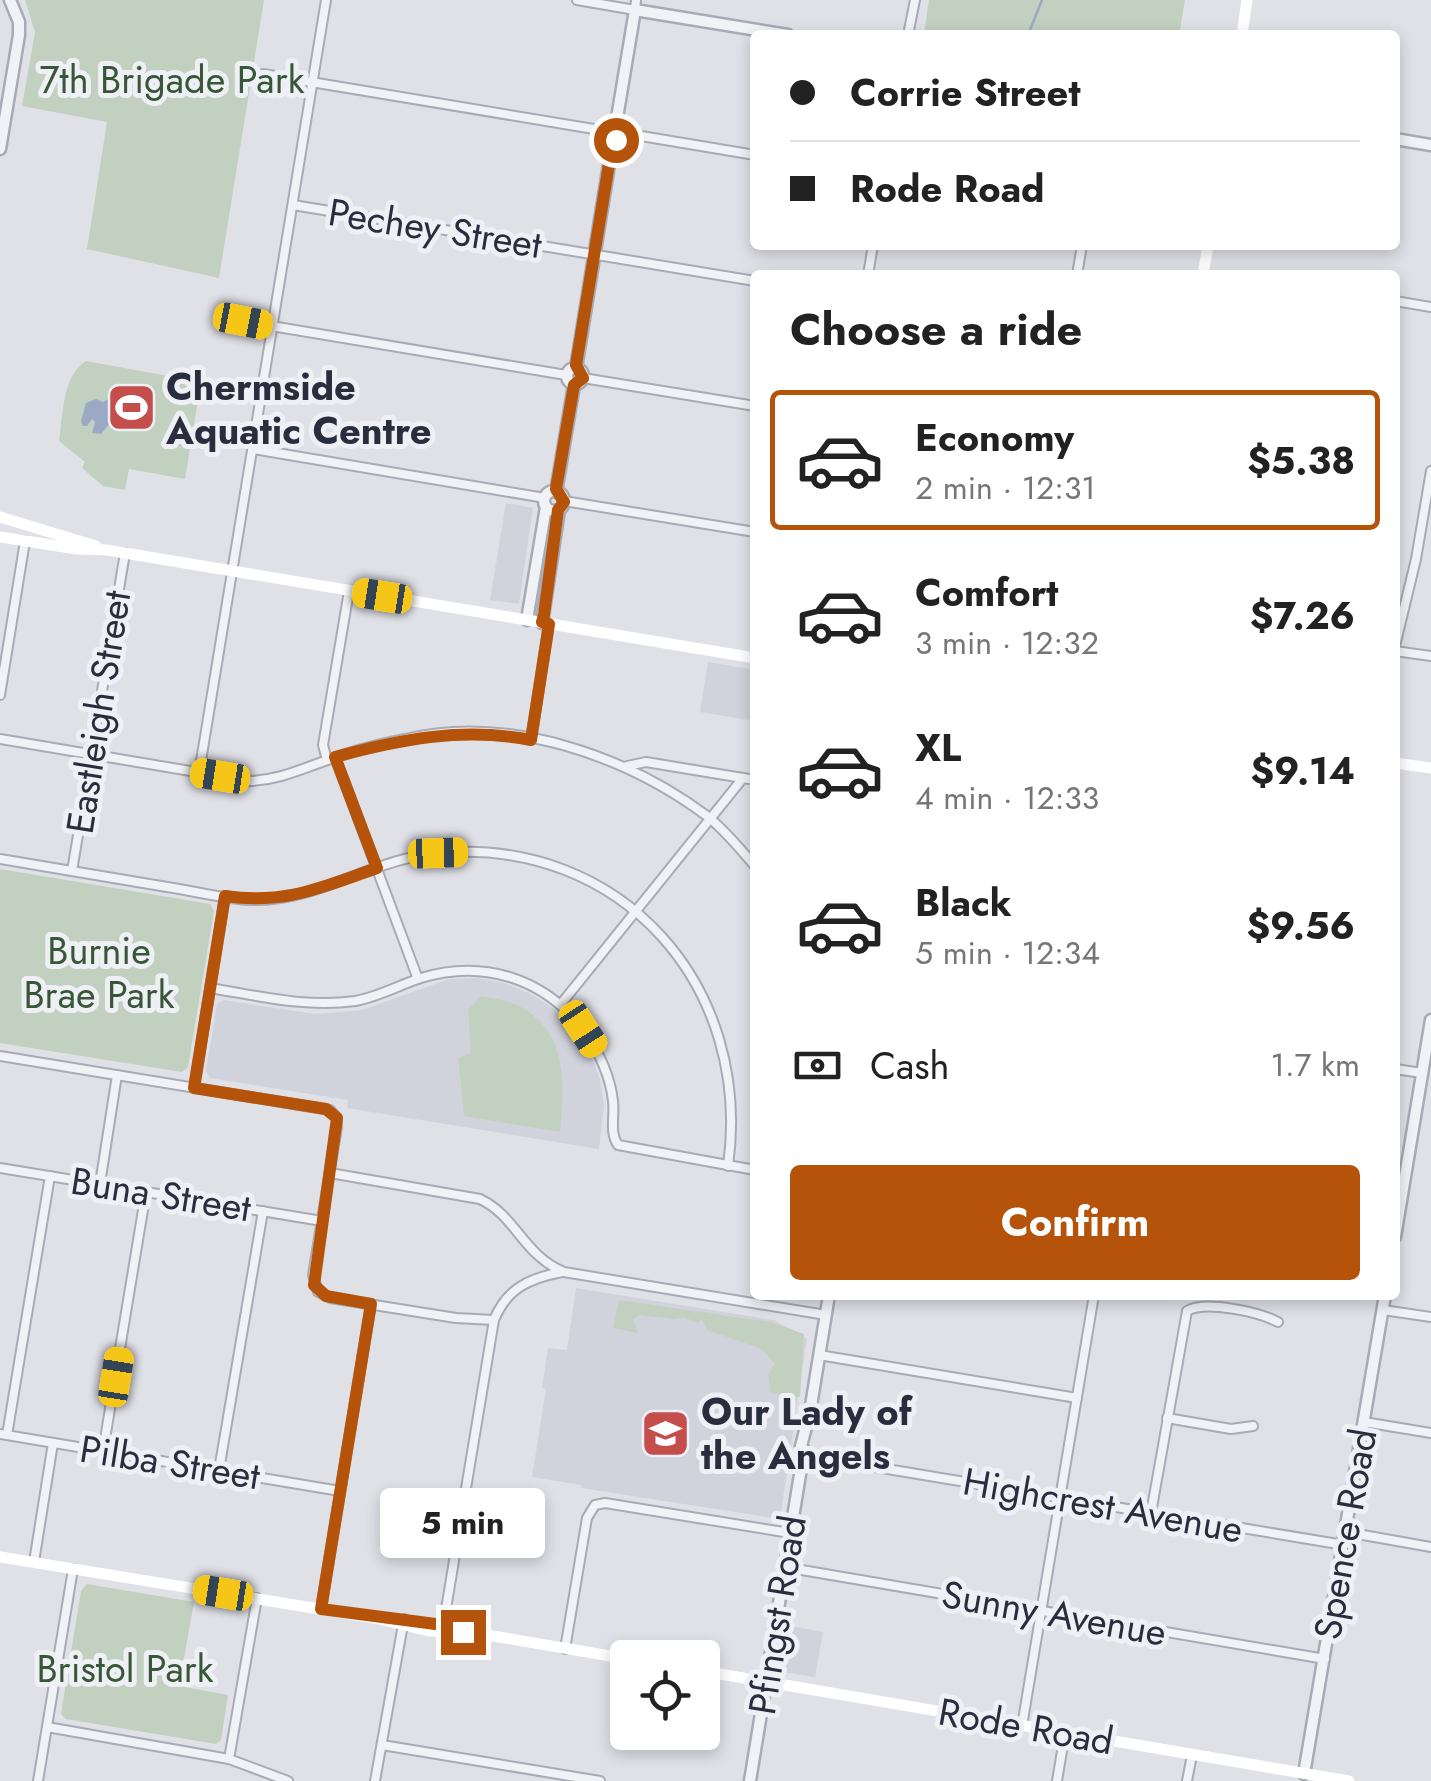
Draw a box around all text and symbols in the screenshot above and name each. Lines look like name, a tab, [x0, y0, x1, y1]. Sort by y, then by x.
park label: 7th Brigade Park	[40, 52, 305, 107]
text: Corrie Street	[850, 65, 1080, 120]
route start	[594, 118, 639, 163]
text: Rode Road	[850, 161, 1045, 216]
street label: Pechey Street	[324, 184, 546, 272]
text: Choose a ride	[790, 297, 1082, 362]
car	[211, 301, 275, 341]
place label: Chermside Aquatic Centre	[165, 359, 432, 458]
sports icon: Chermside Aquatic Centre	[105, 382, 157, 434]
text: Economy	[915, 410, 1074, 465]
icon: car	[795, 415, 885, 505]
text: $5.38	[1247, 433, 1355, 488]
text: 2 min · 12:31	[915, 465, 1096, 511]
text: Comfort	[915, 565, 1058, 620]
icon: car	[795, 570, 885, 660]
car	[350, 576, 414, 616]
street label: Eastleigh Street	[52, 586, 144, 838]
text: $7.26	[1250, 588, 1355, 643]
text: 3 min · 12:32	[915, 620, 1099, 666]
text: XL	[915, 720, 961, 775]
icon: car	[795, 725, 885, 815]
text: $9.14	[1250, 743, 1355, 798]
car	[188, 756, 252, 796]
text: 4 min · 12:33	[915, 775, 1099, 821]
car	[407, 837, 469, 869]
text: Black	[915, 875, 1012, 930]
icon: car	[795, 880, 885, 970]
text: $9.56	[1246, 898, 1355, 953]
park label: Burnie Brae Park	[23, 923, 175, 1022]
text: 5 min · 12:34	[915, 930, 1100, 976]
car	[554, 996, 612, 1062]
icon: cash	[790, 1038, 845, 1093]
text: Cash	[870, 1038, 950, 1093]
text: 1.7 km	[1271, 1042, 1360, 1088]
street label: Buna Street	[67, 1153, 255, 1235]
button: Confirm	[790, 1165, 1360, 1280]
car	[96, 1345, 136, 1409]
place label: Our Lady of the Angels	[701, 1384, 914, 1483]
school or university icon: Our Lady of the Angels	[640, 1407, 692, 1459]
street label: Pilba Street	[76, 1421, 264, 1503]
street label: Spence Road	[1299, 1424, 1391, 1644]
street label: Highcrest Avenue	[959, 1453, 1247, 1557]
callout: 5 min	[380, 1487, 546, 1557]
text: 5 min	[421, 1500, 504, 1546]
street label: Pfingst Road	[734, 1511, 820, 1719]
street label: Sunny Avenue	[937, 1566, 1171, 1660]
car	[191, 1573, 255, 1613]
route end	[441, 1610, 486, 1655]
map controls	[610, 1640, 720, 1750]
button: locate	[610, 1640, 720, 1750]
park label: Bristol Park	[36, 1641, 214, 1696]
street label: Rode Road	[934, 1684, 1118, 1768]

